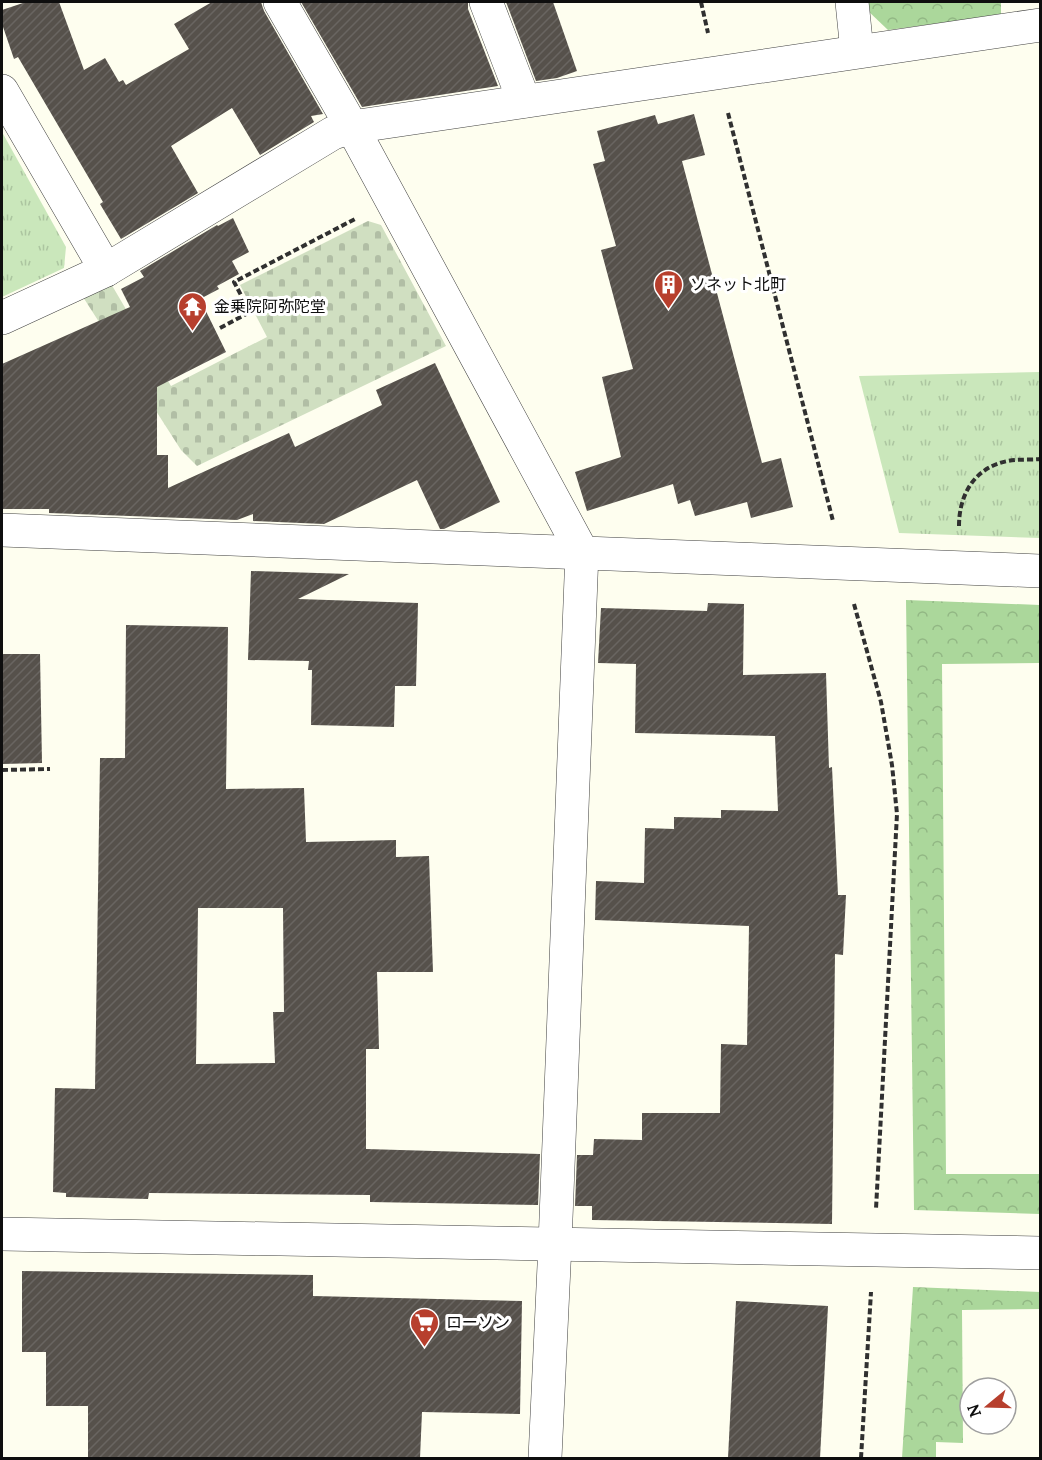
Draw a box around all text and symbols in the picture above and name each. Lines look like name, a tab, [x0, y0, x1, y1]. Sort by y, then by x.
building icon: ソネット北町	[653, 268, 685, 310]
place label: ソネット北町	[690, 274, 786, 294]
temple icon: 金乗院阿弥陀堂	[177, 290, 209, 332]
place label: 金乗院阿弥陀堂	[214, 296, 326, 316]
supermarket icon: ローソン	[409, 1306, 441, 1348]
place label: ローソン	[446, 1312, 510, 1332]
north arrow	[958, 1376, 1018, 1436]
text: N	[962, 1402, 985, 1420]

